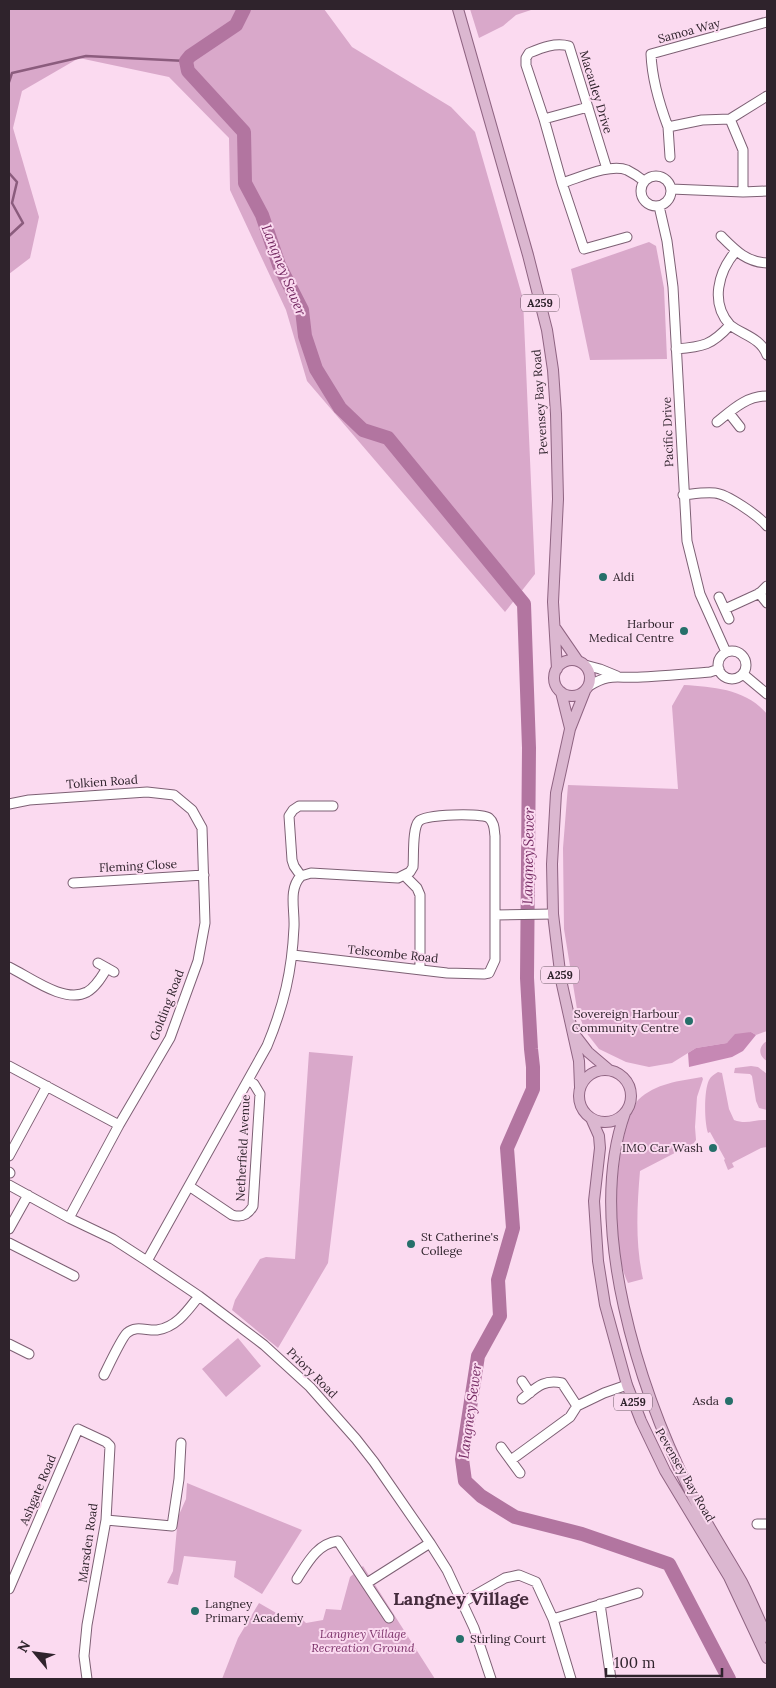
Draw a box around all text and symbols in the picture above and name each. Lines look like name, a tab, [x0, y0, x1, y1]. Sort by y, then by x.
street label: Samoa Way	[656, 15, 722, 46]
street label: Macauley Drive	[577, 49, 616, 136]
water label: Langney Sewer	[258, 222, 311, 319]
road number: A259	[521, 294, 559, 312]
street label: Pevensey Bay Road	[528, 349, 551, 455]
street label: Pacific Drive	[659, 396, 676, 467]
place label: Aldi	[612, 569, 634, 584]
marker: Aldi	[597, 571, 609, 583]
place label: Harbour Medical Centre	[589, 616, 675, 645]
marker: Harbour Medical Centre	[678, 625, 690, 637]
street label: Tolkien Road	[66, 772, 138, 791]
water label: Langney Sewer	[518, 807, 538, 904]
street label: Fleming Close	[99, 856, 178, 875]
street label: Telscombe Road	[347, 941, 439, 966]
road number: A259	[541, 966, 579, 984]
street label: Golding Road	[146, 967, 187, 1042]
place label: Sovereign Harbour Community Centre	[572, 1006, 680, 1035]
marker: Sovereign Harbour Community Centre	[683, 1015, 695, 1027]
street label: Netherfield Avenue	[232, 1094, 253, 1202]
place label: IMO Car Wash	[622, 1140, 703, 1155]
marker: IMO Car Wash	[707, 1142, 719, 1154]
place label: St Catherine's College	[421, 1229, 499, 1258]
marker: St Catherine's College	[405, 1238, 417, 1250]
street label: Priory Road	[284, 1344, 341, 1401]
water label: Langney Sewer	[454, 1361, 486, 1460]
place label: Asda	[692, 1393, 719, 1408]
road number: A259	[614, 1394, 652, 1410]
marker: Asda	[723, 1395, 735, 1407]
street label: Pevensey Bay Road	[653, 1425, 718, 1524]
street label: Ashgate Road	[16, 1452, 59, 1528]
street label: Marsden Road	[75, 1502, 100, 1584]
district label: Langney Village	[393, 1587, 529, 1610]
place label: Langney Primary Academy	[205, 1596, 304, 1625]
marker: Langney Primary Academy	[189, 1605, 201, 1617]
park label: Langney Village Recreation Ground	[311, 1626, 415, 1655]
north arrow	[10, 1628, 60, 1678]
place label: Stirling Court	[470, 1631, 546, 1646]
marker: Stirling Court	[454, 1633, 466, 1645]
text: N	[13, 1637, 34, 1656]
scale bar	[606, 1646, 722, 1678]
text: 100 m	[614, 1653, 655, 1672]

